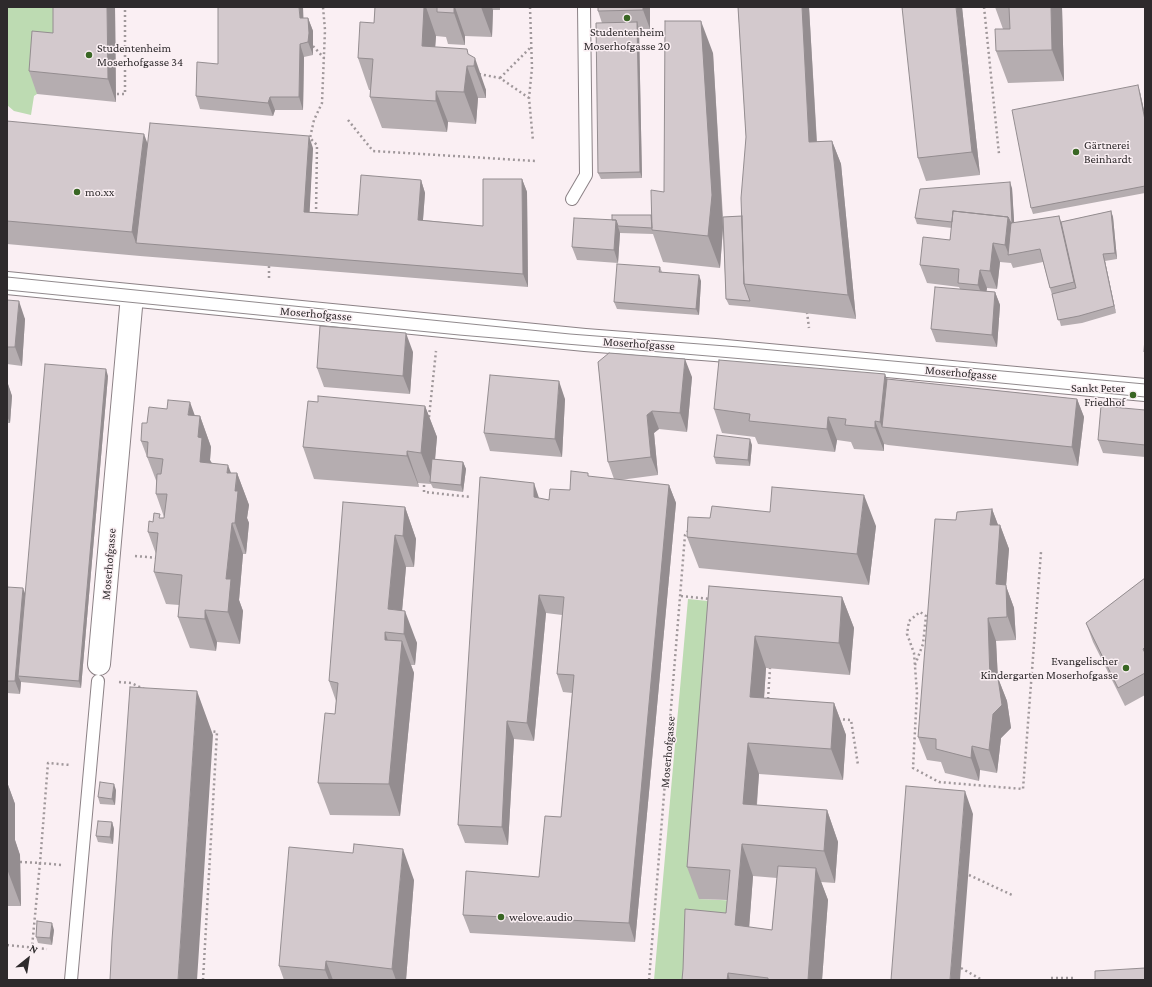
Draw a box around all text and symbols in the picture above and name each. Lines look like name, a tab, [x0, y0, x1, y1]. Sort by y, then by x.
marker: Studentenheim Moserhofgasse 20	[622, 13, 632, 23]
place label: Studentenheim Moserhofgasse 20	[584, 25, 670, 53]
place label: Studentenheim Moserhofgasse 34	[97, 41, 183, 69]
marker: Studentenheim Moserhofgasse 34	[84, 50, 94, 60]
place label: Gärtnerei Beinhardt	[1084, 138, 1132, 166]
marker: Gärtnerei Beinhardt	[1071, 147, 1081, 157]
place label: mo.xx	[85, 185, 114, 199]
marker: mo.xx	[72, 187, 82, 197]
street label: Moserhofgasse	[280, 304, 352, 324]
street label: Moserhofgasse	[603, 334, 675, 354]
street label: Moserhofgasse	[925, 363, 997, 383]
place label: Sankt Peter Friedhof	[1071, 381, 1125, 409]
marker: Sankt Peter Friedhof	[1128, 390, 1138, 400]
street label: Moserhofgasse	[99, 528, 119, 600]
place label: Evangelischer Kindergarten Moserhofgasse	[981, 654, 1118, 682]
marker: Evangelischer Kindergarten Moserhofgasse	[1121, 663, 1131, 673]
street label: Moserhofgasse	[658, 716, 678, 788]
place label: welove.audio	[509, 910, 573, 924]
marker: welove.audio	[496, 912, 506, 922]
north arrow	[8, 939, 48, 979]
text: N	[28, 942, 40, 956]

